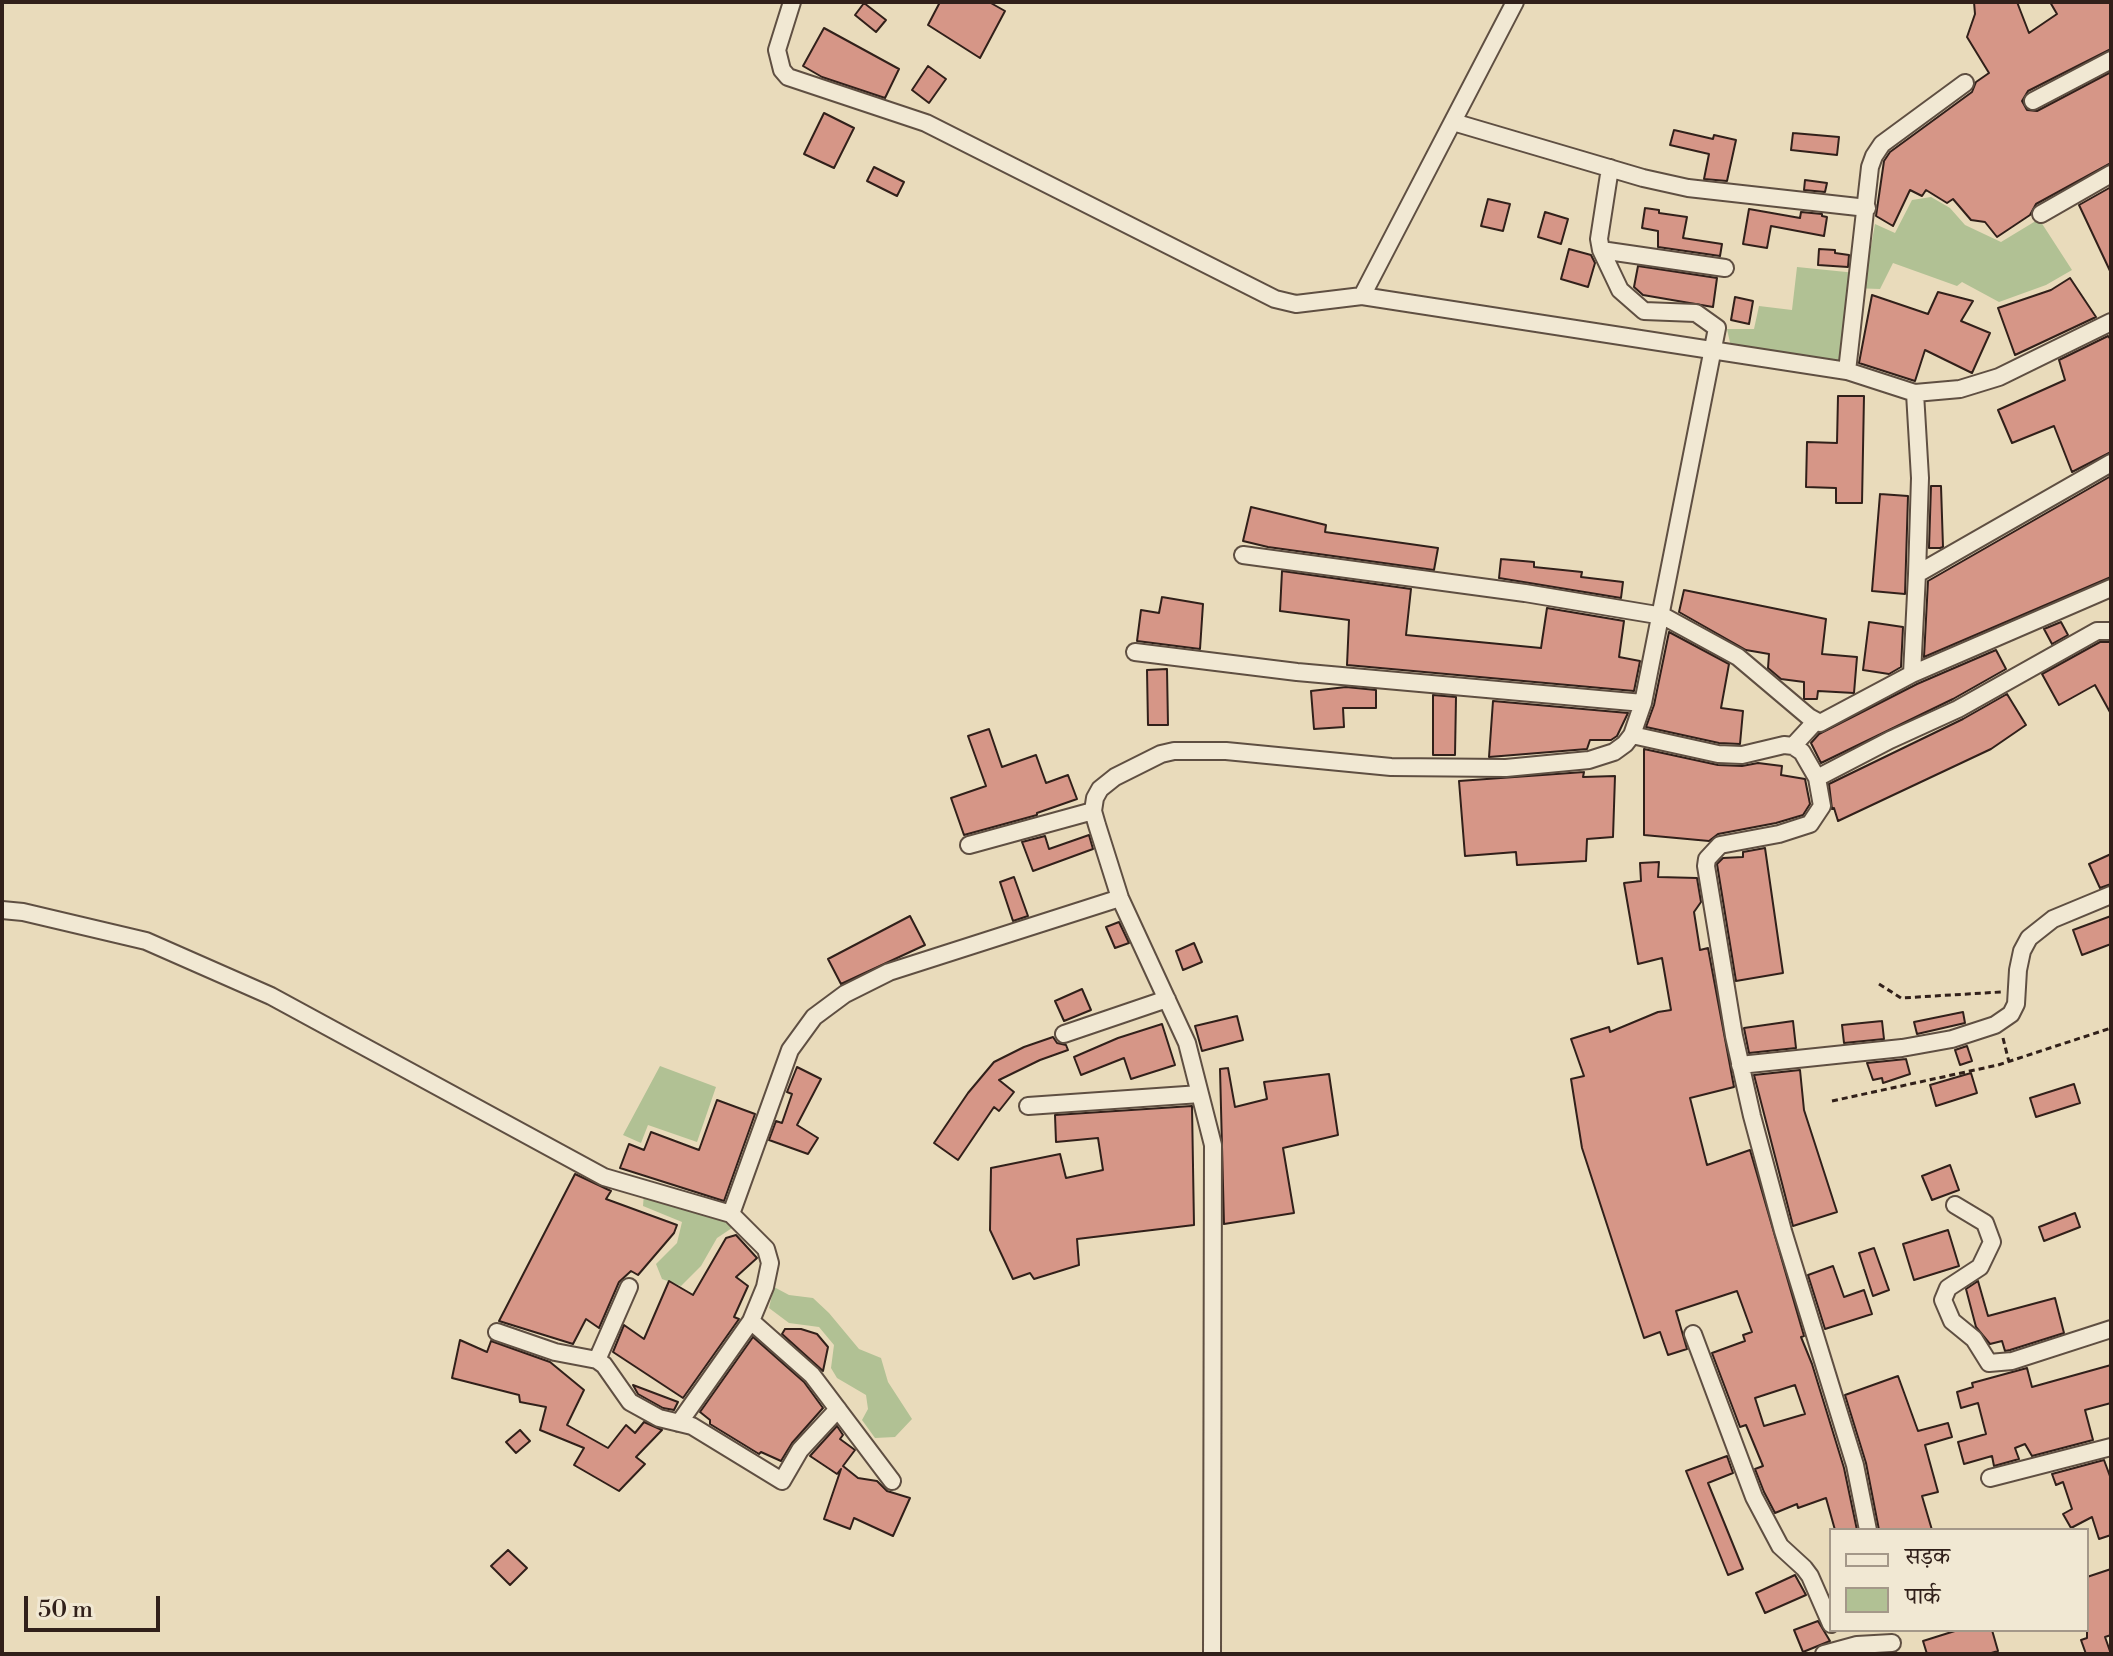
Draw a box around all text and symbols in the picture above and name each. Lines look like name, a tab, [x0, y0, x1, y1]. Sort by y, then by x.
legend	[1829, 1528, 2089, 1632]
text: सड़क	[1905, 1542, 1950, 1572]
scale bar	[28, 1580, 164, 1630]
text: पार्क	[1905, 1582, 1940, 1612]
text: 50 m	[38, 1595, 93, 1625]

